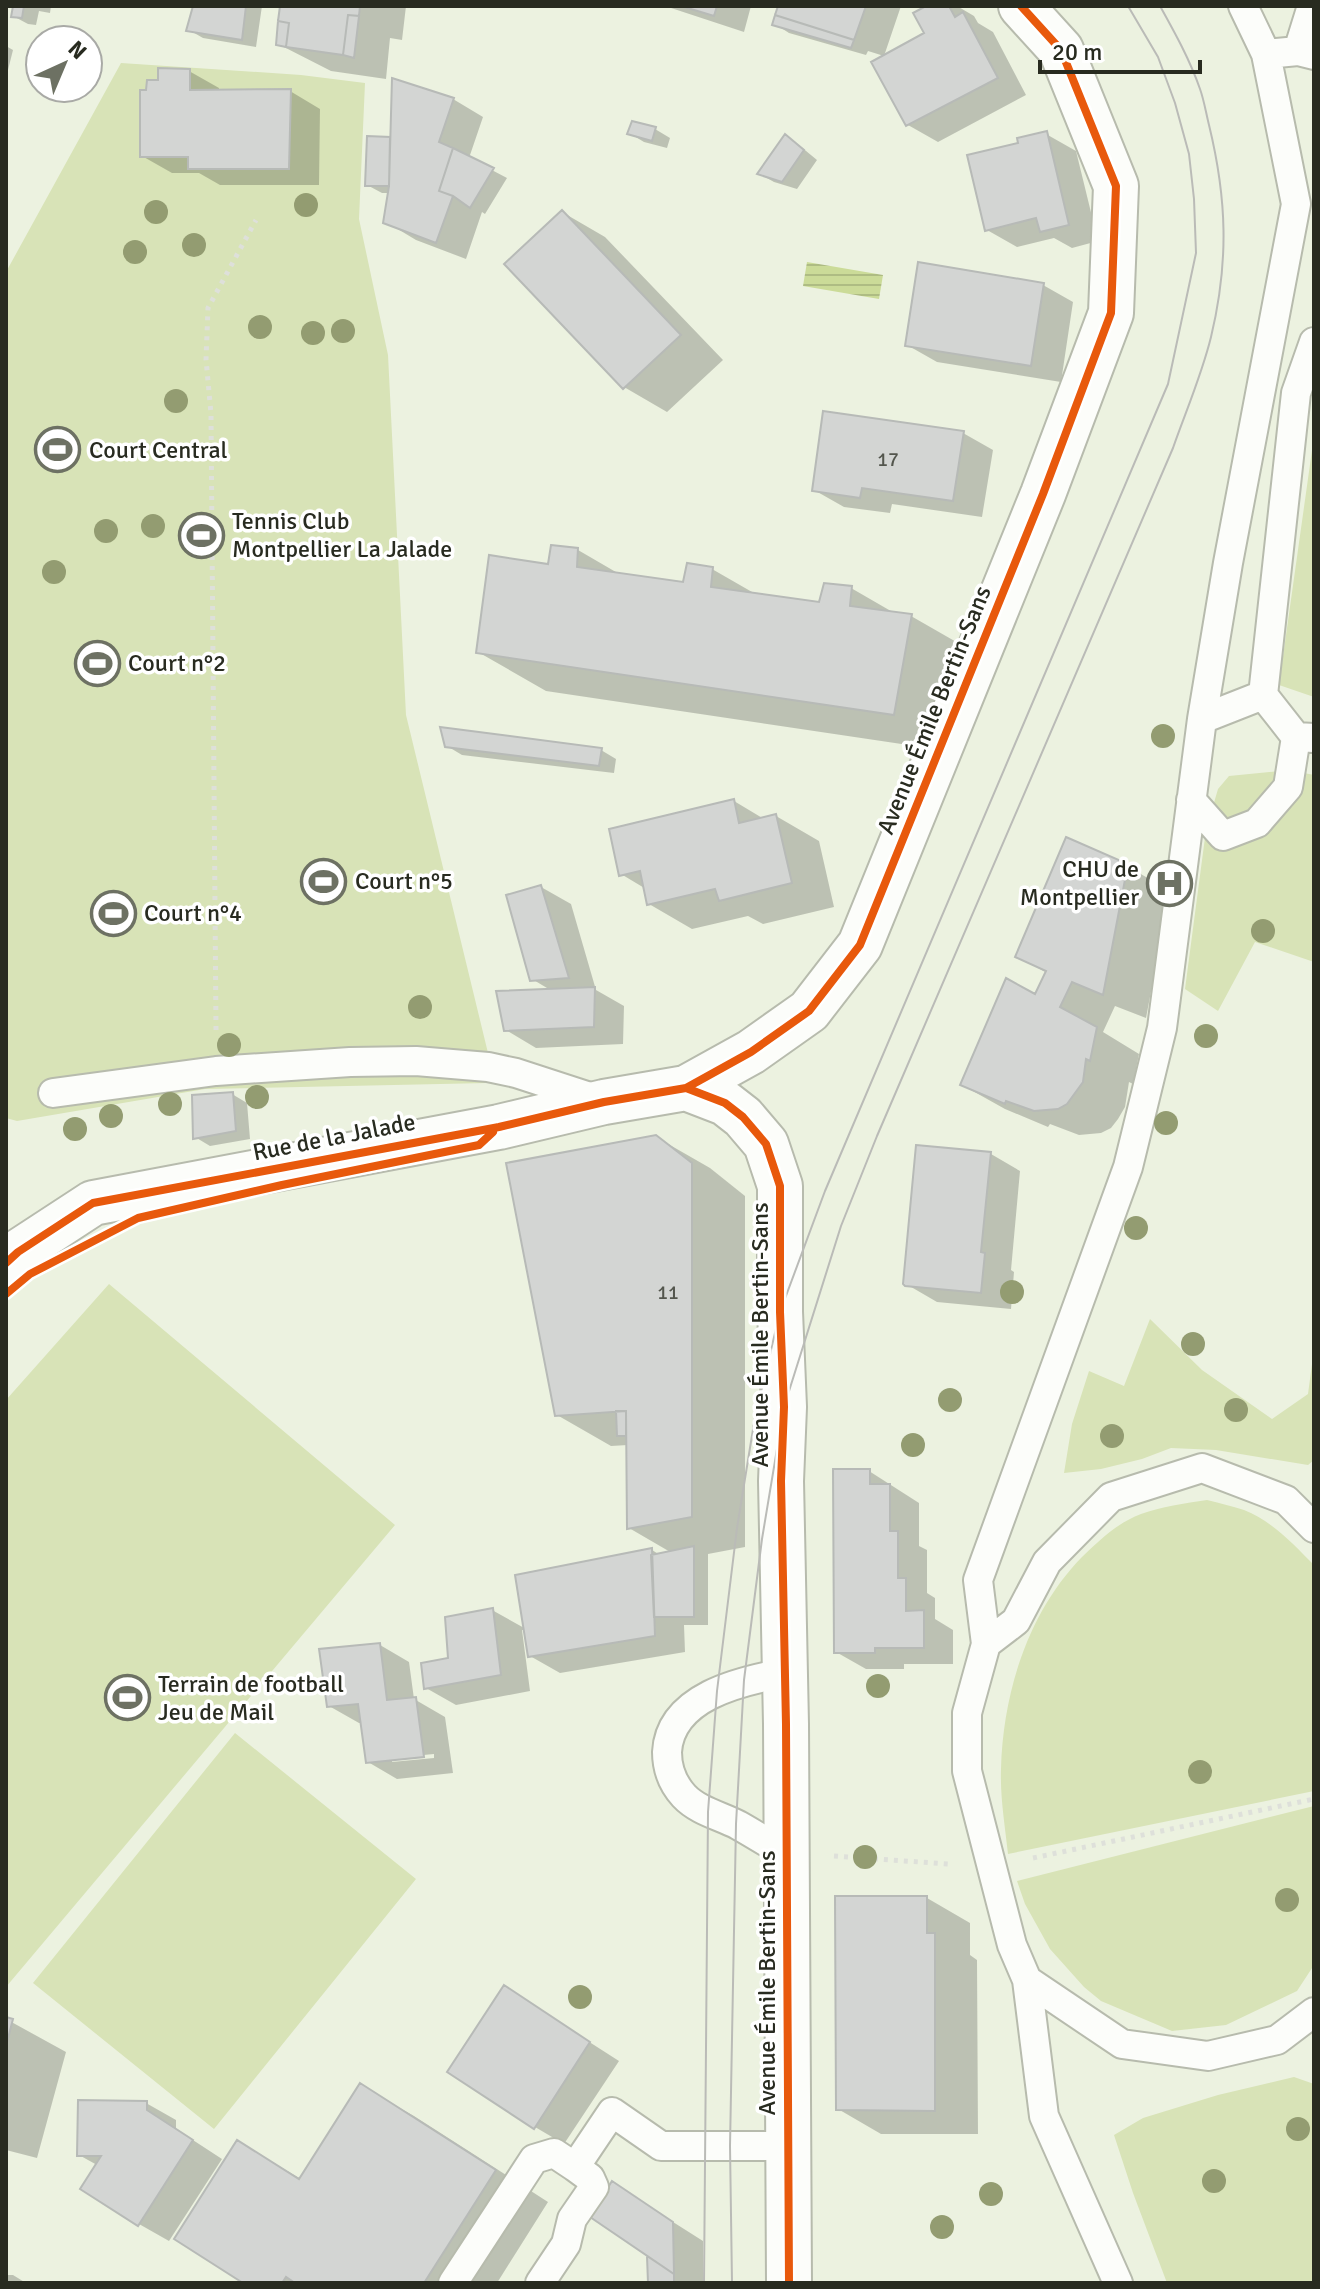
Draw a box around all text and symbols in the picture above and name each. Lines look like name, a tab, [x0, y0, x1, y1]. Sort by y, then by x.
north arrow	[24, 24, 104, 104]
scale bar	[1040, 24, 1200, 74]
text: N	[63, 35, 92, 65]
text: 20 m	[1052, 37, 1102, 67]
sports icon: Court Central	[34, 426, 82, 474]
place label: Court Central	[89, 435, 228, 465]
house number: 17	[877, 447, 899, 472]
place label: Tennis Club Montpellier La Jalade	[232, 506, 452, 564]
sports icon: Tennis Club Montpellier La Jalade	[177, 511, 225, 559]
street label: Avenue Émile Bertin-Sans	[870, 581, 998, 839]
sports icon: Court n°2	[73, 639, 121, 687]
place label: Court n°2	[128, 648, 226, 678]
place label: CHU de Montpellier	[1020, 854, 1139, 912]
sports icon: Court n°5	[300, 857, 348, 905]
hospital icon: CHU de Montpellier	[1146, 859, 1194, 907]
place label: Court n°5	[355, 866, 453, 896]
sports icon: Court n°4	[89, 889, 137, 937]
place label: Court n°4	[144, 898, 242, 928]
street label: Rue de la Jalade	[250, 1107, 418, 1167]
street label: Avenue Émile Bertin-Sans	[745, 1202, 775, 1468]
house number: 11	[657, 1280, 679, 1305]
place label: Terrain de football Jeu de Mail	[158, 1669, 344, 1727]
sports icon: Terrain de football Jeu de Mail	[103, 1674, 151, 1722]
street label: Avenue Émile Bertin-Sans	[752, 1850, 782, 2116]

